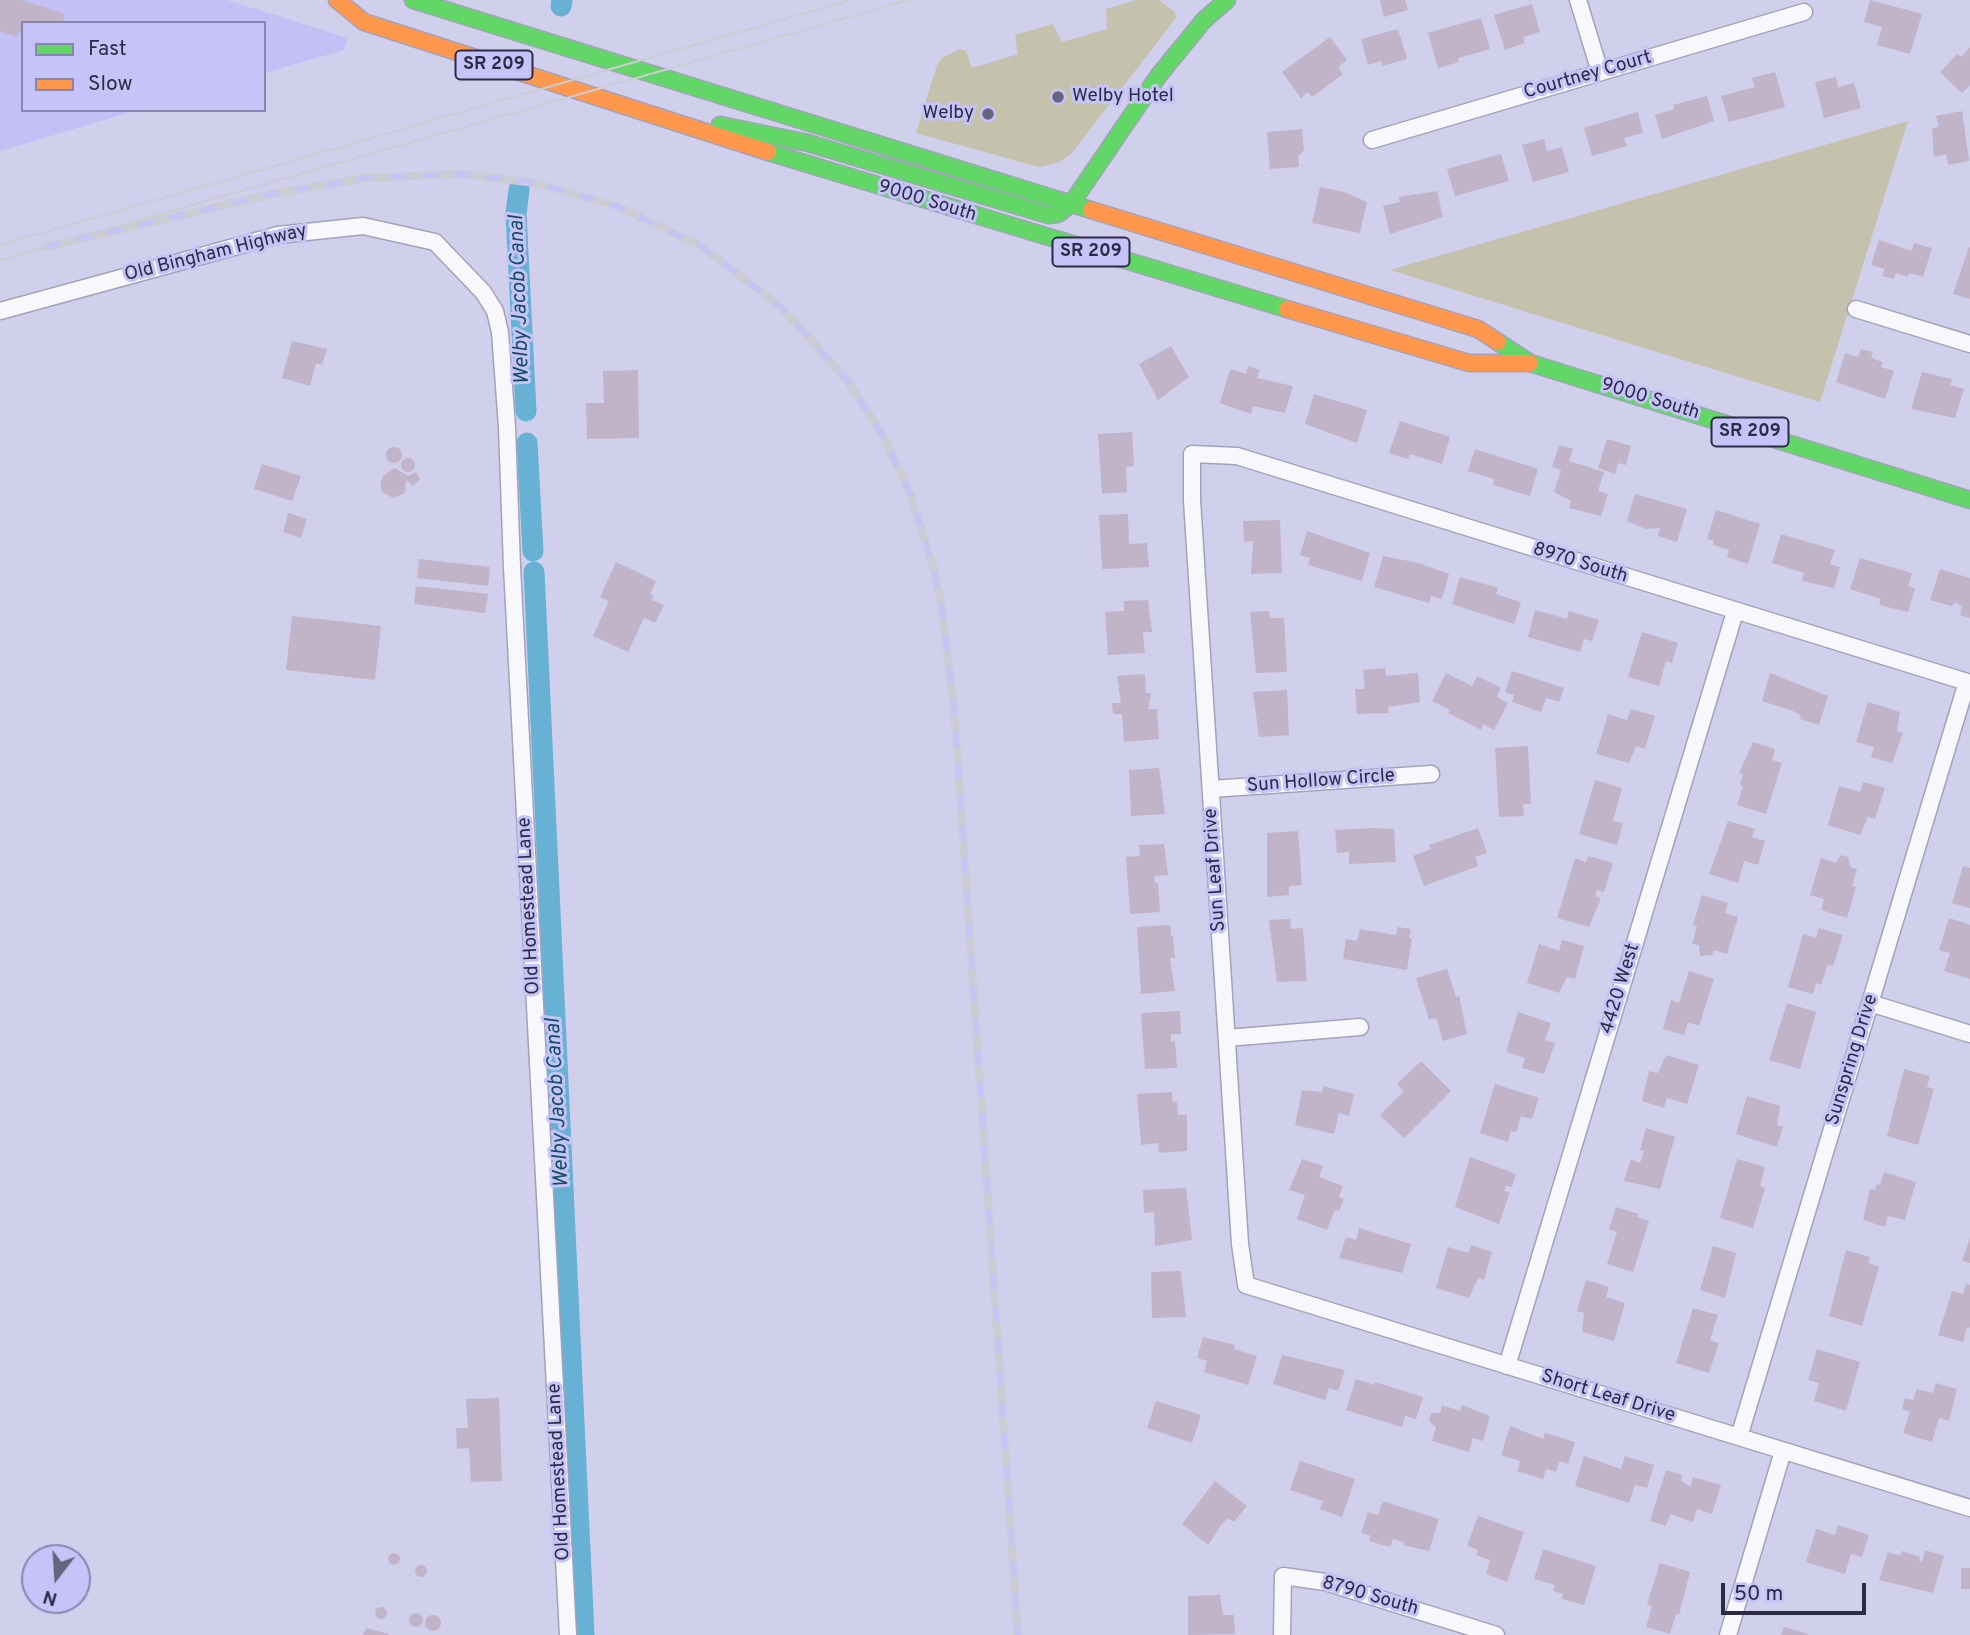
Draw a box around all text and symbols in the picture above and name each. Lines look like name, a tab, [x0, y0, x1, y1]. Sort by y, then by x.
legend	[21, 21, 266, 112]
text: Fast	[88, 36, 127, 63]
street label: Courtney Court	[1521, 47, 1655, 105]
road number: SR 209	[456, 51, 532, 80]
text: Slow	[88, 71, 133, 98]
place label: Welby Hotel	[1072, 86, 1174, 108]
marker: Welby Hotel	[1050, 89, 1066, 105]
place label: Welby	[923, 103, 974, 125]
marker: Welby	[980, 106, 996, 122]
street label: 9000 South	[875, 176, 979, 228]
water label: Welby Jacob Canal	[505, 215, 537, 385]
street label: Old Bingham Highway	[122, 220, 310, 288]
road number: SR 209	[1052, 238, 1130, 266]
street label: 9000 South	[1598, 374, 1702, 426]
road number: SR 209	[1712, 418, 1788, 446]
street label: 8970 South	[1530, 539, 1630, 589]
street label: Sun Hollow Circle	[1246, 765, 1396, 799]
street label: Sun Leaf Drive	[1200, 807, 1232, 933]
street label: Old Homestead Lane	[514, 817, 546, 995]
street label: 4420 West	[1596, 941, 1646, 1037]
street label: Sunspring Drive	[1822, 992, 1884, 1128]
water label: Welby Jacob Canal	[542, 1018, 576, 1188]
street label: Short Leaf Drive	[1538, 1366, 1678, 1428]
street label: Old Homestead Lane	[544, 1383, 576, 1561]
north arrow	[21, 1544, 91, 1614]
scale bar	[1725, 1568, 1870, 1612]
street label: 8790 South	[1319, 1572, 1421, 1622]
text: 50 m	[1734, 1581, 1783, 1608]
text: N	[40, 1584, 60, 1611]

